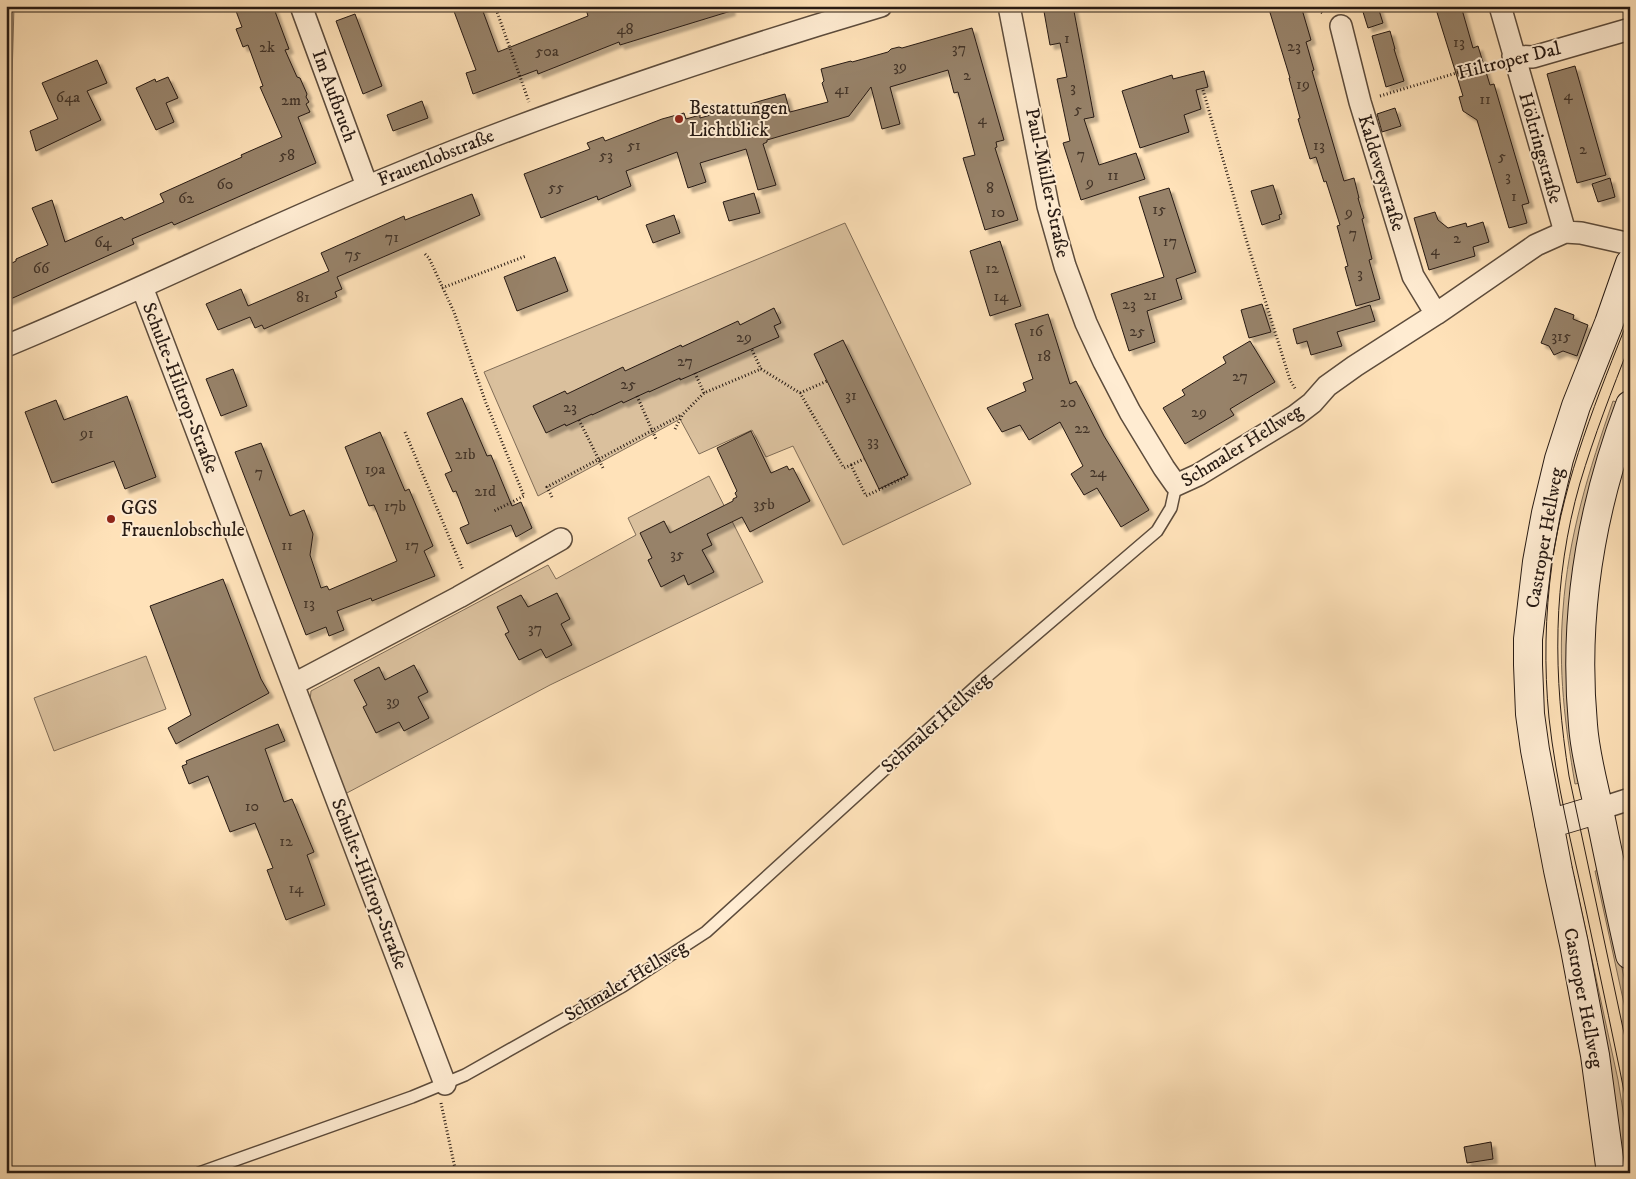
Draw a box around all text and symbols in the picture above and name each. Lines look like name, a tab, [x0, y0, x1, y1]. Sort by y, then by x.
house number: 48	[616, 19, 634, 39]
house number: 1	[1064, 28, 1070, 48]
house number: 13	[1453, 32, 1465, 52]
house number: 23	[1287, 36, 1301, 56]
house number: 2k	[259, 37, 275, 57]
street label: Hiltroper Dal	[1455, 37, 1563, 85]
house number: 37	[952, 38, 966, 58]
house number: 50a	[535, 41, 559, 61]
street label: Im Aufbruch	[307, 47, 361, 145]
house number: 39	[893, 56, 907, 76]
house number: 2	[963, 65, 971, 85]
house number: 19	[1296, 74, 1310, 94]
house number: 3	[1070, 77, 1076, 97]
house number: 41	[834, 79, 850, 99]
house number: 4	[1563, 85, 1573, 105]
house number: 64a	[56, 87, 80, 107]
house number: 11	[1479, 89, 1491, 109]
house number: 2m	[281, 90, 301, 110]
street label: Höltringstraße	[1513, 90, 1567, 206]
place label: Bestattungen Lichtblick	[689, 97, 788, 142]
house number: 5	[1074, 99, 1082, 119]
street label: Paul-Müller-Straße	[1020, 106, 1074, 260]
house number: 4	[977, 109, 987, 129]
street label: Kaldeweystraße	[1352, 112, 1410, 234]
marker: Bestattungen Lichtblick	[673, 113, 685, 125]
street label: Frauenlobstraße	[374, 124, 498, 192]
house number: 51	[627, 135, 641, 155]
house number: 13	[1313, 135, 1325, 155]
house number: 2	[1579, 139, 1587, 159]
house number: 7	[1077, 144, 1085, 164]
house number: 58	[279, 145, 295, 165]
house number: 53	[599, 145, 613, 165]
house number: 5	[1498, 146, 1506, 166]
house number: 11	[1107, 165, 1119, 185]
house number: 3	[1505, 166, 1511, 186]
house number: 9	[1085, 172, 1094, 192]
house number: 60	[217, 174, 233, 194]
house number: 55	[548, 177, 564, 197]
house number: 8	[986, 178, 994, 198]
house number: 1	[1511, 186, 1517, 206]
house number: 62	[178, 188, 194, 208]
house number: 15	[1152, 199, 1166, 219]
house number: 10	[991, 202, 1005, 222]
house number: 9	[1344, 202, 1353, 222]
house number: 7	[1349, 223, 1357, 243]
house number: 71	[385, 227, 399, 247]
house number: 2	[1453, 228, 1461, 248]
house number: 17	[1163, 231, 1177, 251]
house number: 64	[94, 232, 113, 252]
house number: 4	[1430, 240, 1440, 260]
house number: 75	[345, 244, 361, 264]
house number: 66	[33, 258, 50, 278]
house number: 12	[985, 258, 999, 278]
house number: 3	[1357, 263, 1363, 283]
house number: 21	[1143, 285, 1157, 305]
house number: 14	[993, 286, 1009, 306]
house number: 81	[296, 287, 310, 307]
house number: 23	[1122, 294, 1136, 314]
street label: Schulte-Hiltrop-Straße	[137, 299, 223, 477]
house number: 16	[1029, 321, 1044, 341]
house number: 25	[1129, 321, 1145, 341]
house number: 315	[1551, 326, 1571, 346]
house number: 29	[736, 327, 752, 347]
house number: 18	[1037, 346, 1051, 366]
house number: 27	[677, 351, 693, 371]
house number: 27	[1232, 366, 1248, 386]
house number: 25	[620, 374, 636, 394]
house number: 31	[845, 385, 857, 405]
house number: 20	[1060, 392, 1076, 412]
house number: 23	[563, 397, 577, 417]
street label: Schmaler Hellweg	[1177, 399, 1308, 493]
house number: 29	[1191, 402, 1207, 422]
house number: 22	[1074, 418, 1090, 438]
house number: 91	[79, 423, 94, 443]
house number: 33	[867, 431, 879, 451]
house number: 21b	[454, 444, 476, 464]
house number: 19a	[365, 459, 386, 479]
house number: 7	[255, 462, 263, 482]
house number: 24	[1089, 462, 1107, 482]
street label: Castroper Hellweg	[1521, 465, 1569, 610]
house number: 21d	[474, 481, 496, 501]
house number: 35b	[753, 494, 775, 514]
house number: 17b	[384, 496, 406, 516]
place label: GGS Frauenlobschule	[121, 497, 245, 542]
marker: GGS Frauenlobschule	[105, 513, 117, 525]
house number: 11	[281, 535, 293, 555]
house number: 17	[405, 535, 419, 555]
house number: 35	[670, 544, 684, 564]
house number: 13	[303, 593, 315, 613]
house number: 37	[528, 618, 542, 638]
street label: Schmaler Hellweg	[877, 667, 996, 778]
house number: 39	[386, 691, 400, 711]
street label: Schulte-Hiltrop-Straße	[326, 795, 412, 973]
house number: 10	[245, 796, 259, 816]
house number: 12	[279, 831, 293, 851]
house number: 14	[288, 878, 304, 898]
street label: Castroper Hellweg	[1558, 926, 1608, 1071]
street label: Schmaler Hellweg	[560, 935, 692, 1027]

